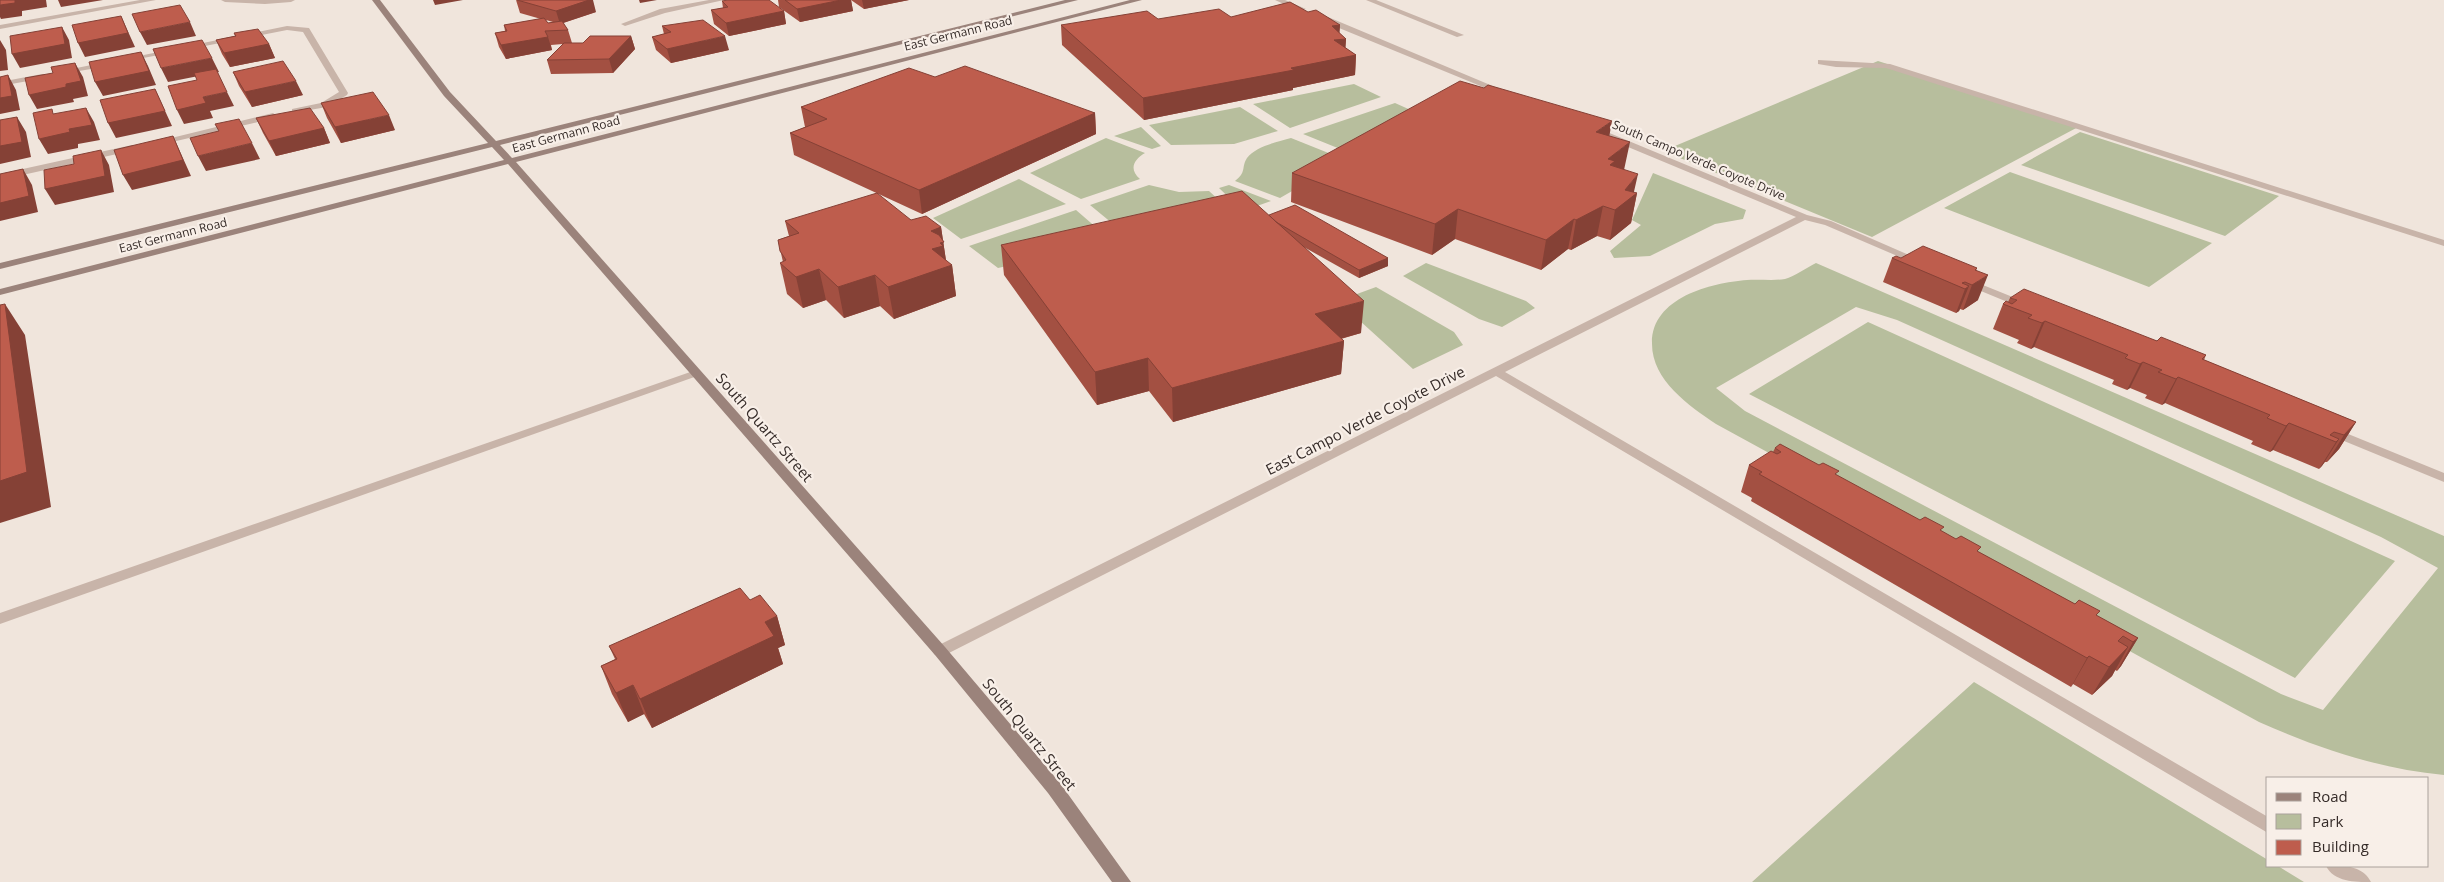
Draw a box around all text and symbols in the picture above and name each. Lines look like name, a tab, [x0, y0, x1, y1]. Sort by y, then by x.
street label: East Germann Road	[902, 11, 1014, 55]
street label: East Germann Road	[510, 111, 622, 157]
street label: South Campo Verde Coyote Drive	[1610, 116, 1788, 204]
street label: East Germann Road	[117, 213, 229, 257]
street label: East Campo Verde Coyote Drive	[1262, 361, 1468, 479]
street label: South Quartz Street	[712, 368, 818, 486]
street label: South Quartz Street	[979, 674, 1081, 794]
legend	[2266, 777, 2429, 867]
text: Road	[2312, 786, 2348, 806]
text: Park	[2312, 811, 2343, 831]
text: Building	[2312, 836, 2369, 856]

